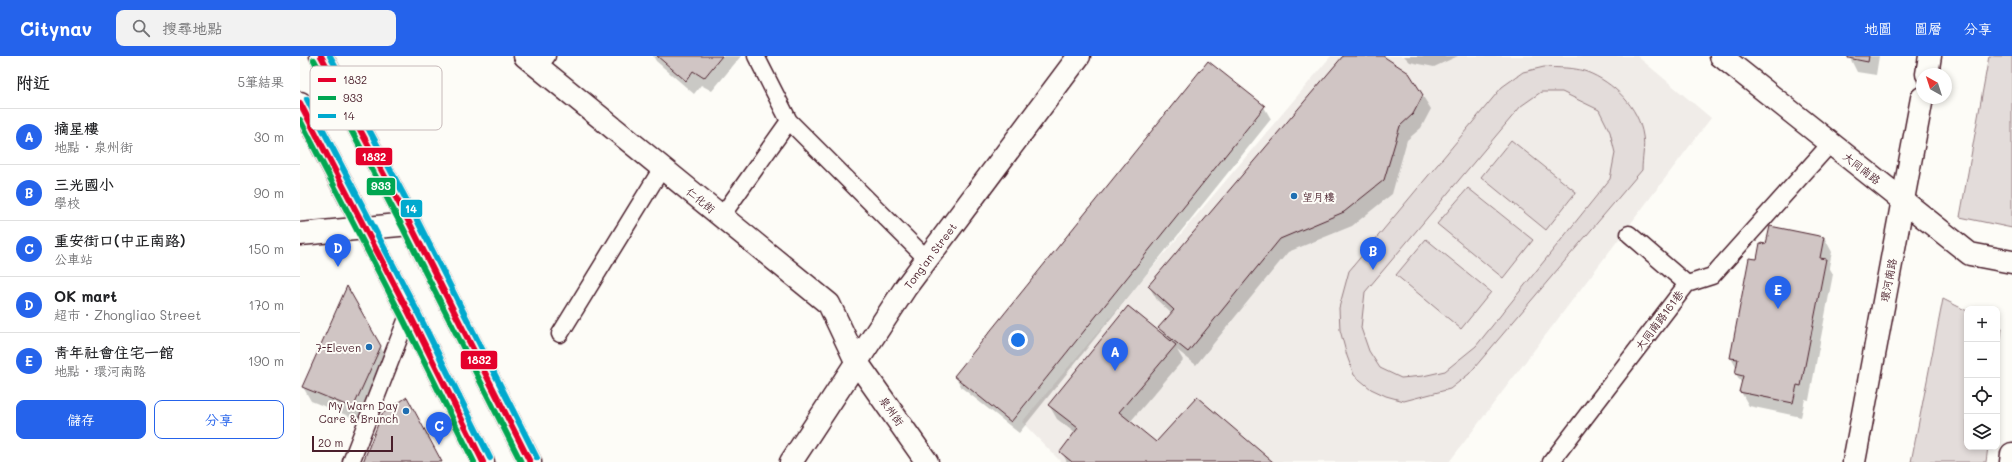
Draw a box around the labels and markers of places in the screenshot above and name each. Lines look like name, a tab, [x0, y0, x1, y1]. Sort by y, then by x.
place label: 望月樓	[1302, 189, 1335, 204]
marker: 望月樓	[1289, 191, 1299, 201]
pin: D	[325, 234, 351, 267]
pin: B	[1360, 237, 1386, 270]
pin: E	[1765, 276, 1791, 309]
pin: A	[1102, 338, 1128, 371]
place label: 7-Eleven	[316, 340, 361, 355]
marker: 7-Eleven	[364, 342, 374, 352]
place label: My Warn Day Care & Brunch	[319, 398, 398, 426]
marker: My Warn Day Care & Brunch	[401, 406, 411, 416]
pin: C	[426, 412, 452, 445]

